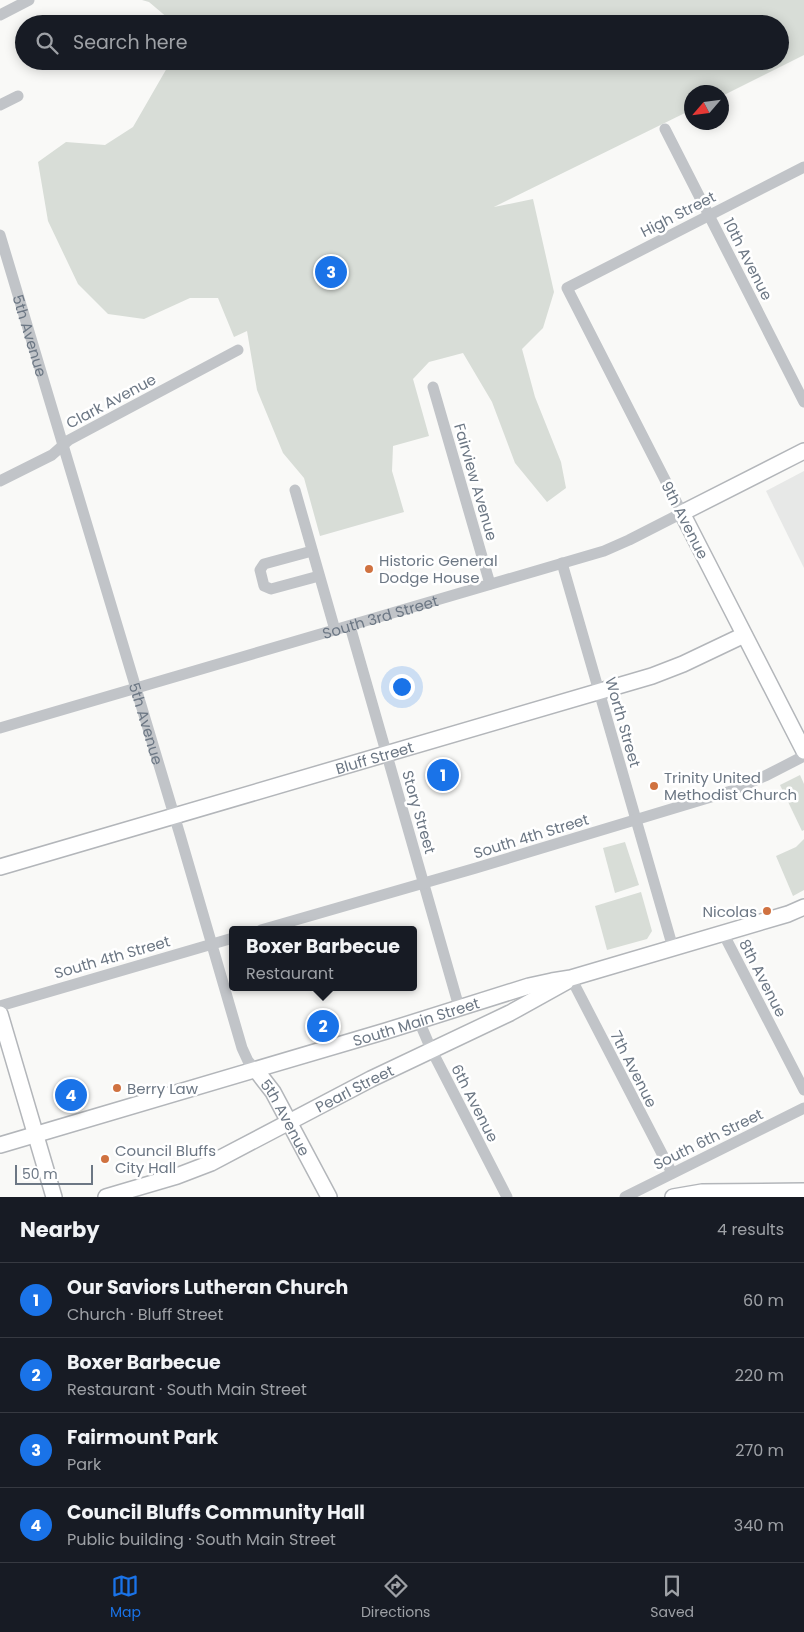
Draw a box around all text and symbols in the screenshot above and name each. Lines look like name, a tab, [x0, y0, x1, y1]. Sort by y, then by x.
search box	[15, 15, 789, 70]
icon: search	[33, 29, 61, 57]
text: Search here	[73, 29, 187, 56]
north arrow	[684, 85, 729, 130]
street label: High Street	[637, 186, 719, 242]
street label: 10th Avenue	[718, 214, 778, 304]
pin: 3	[315, 253, 347, 291]
street label: 5th Avenue	[8, 292, 52, 379]
street label: Clark Avenue	[62, 368, 160, 434]
street label: Fairview Avenue	[449, 421, 503, 543]
street label: 9th Avenue	[656, 477, 714, 563]
place label: Historic General Dodge House	[379, 550, 498, 588]
marker: Historic General Dodge House	[363, 563, 375, 575]
street label: South 3rd Street	[320, 590, 440, 644]
your location	[389, 674, 415, 700]
street label: Worth Street	[600, 674, 646, 770]
street label: 5th Avenue	[124, 680, 169, 767]
street label: Bluff Street	[333, 736, 416, 779]
pin: 1	[427, 756, 459, 794]
place label: Trinity United Methodist Church	[664, 767, 797, 805]
street label: Story Street	[397, 768, 441, 856]
marker: Trinity United Methodist Church	[648, 780, 660, 792]
street label: South 4th Street	[471, 808, 591, 864]
place label: Nicolas	[702, 901, 757, 922]
marker: Nicolas	[761, 905, 773, 917]
popup	[229, 926, 417, 991]
street label: South 4th Street	[52, 930, 172, 984]
text: Boxer Barbecue	[246, 933, 400, 960]
street label: 8th Avenue	[734, 935, 792, 1021]
text: Restaurant	[246, 962, 334, 985]
street label: South Main Street	[350, 992, 482, 1051]
pin: 2	[307, 1007, 339, 1045]
street label: 7th Avenue	[606, 1027, 662, 1111]
street label: Pearl Street	[311, 1059, 397, 1117]
street label: 6th Avenue	[446, 1060, 504, 1146]
street label: 5th Avenue	[256, 1074, 316, 1159]
pin: 4	[55, 1076, 87, 1114]
place label: Berry Law	[127, 1078, 199, 1099]
marker: Berry Law	[111, 1082, 123, 1094]
street label: South 6th Street	[650, 1103, 766, 1175]
place label: Council Bluffs City Hall	[115, 1140, 216, 1178]
marker: Council Bluffs City Hall	[99, 1153, 111, 1165]
scale bar	[15, 1162, 92, 1185]
text: 50 m	[22, 1164, 58, 1184]
text: Nearby	[20, 1215, 100, 1244]
text: 4 results	[717, 1218, 784, 1241]
text: Our Saviors Lutheran Church	[67, 1274, 348, 1301]
text: 1	[33, 1289, 39, 1312]
text: 60 m	[743, 1289, 784, 1312]
text: Church · Bluff Street	[67, 1303, 223, 1326]
text: Boxer Barbecue	[67, 1349, 221, 1376]
text: 2	[31, 1364, 41, 1387]
text: 220 m	[735, 1364, 784, 1387]
text: Restaurant · South Main Street	[67, 1378, 307, 1401]
text: Fairmount Park	[67, 1424, 218, 1451]
text: 3	[31, 1439, 41, 1462]
text: 270 m	[735, 1439, 784, 1462]
text: Park	[67, 1453, 101, 1476]
text: Council Bluffs Community Hall	[67, 1499, 365, 1526]
text: 4	[31, 1514, 41, 1537]
text: 340 m	[734, 1514, 784, 1537]
text: Public building · South Main Street	[67, 1528, 336, 1551]
tab: Map	[110, 1572, 141, 1623]
tab: Directions	[361, 1572, 430, 1623]
tab: Saved	[650, 1572, 694, 1623]

